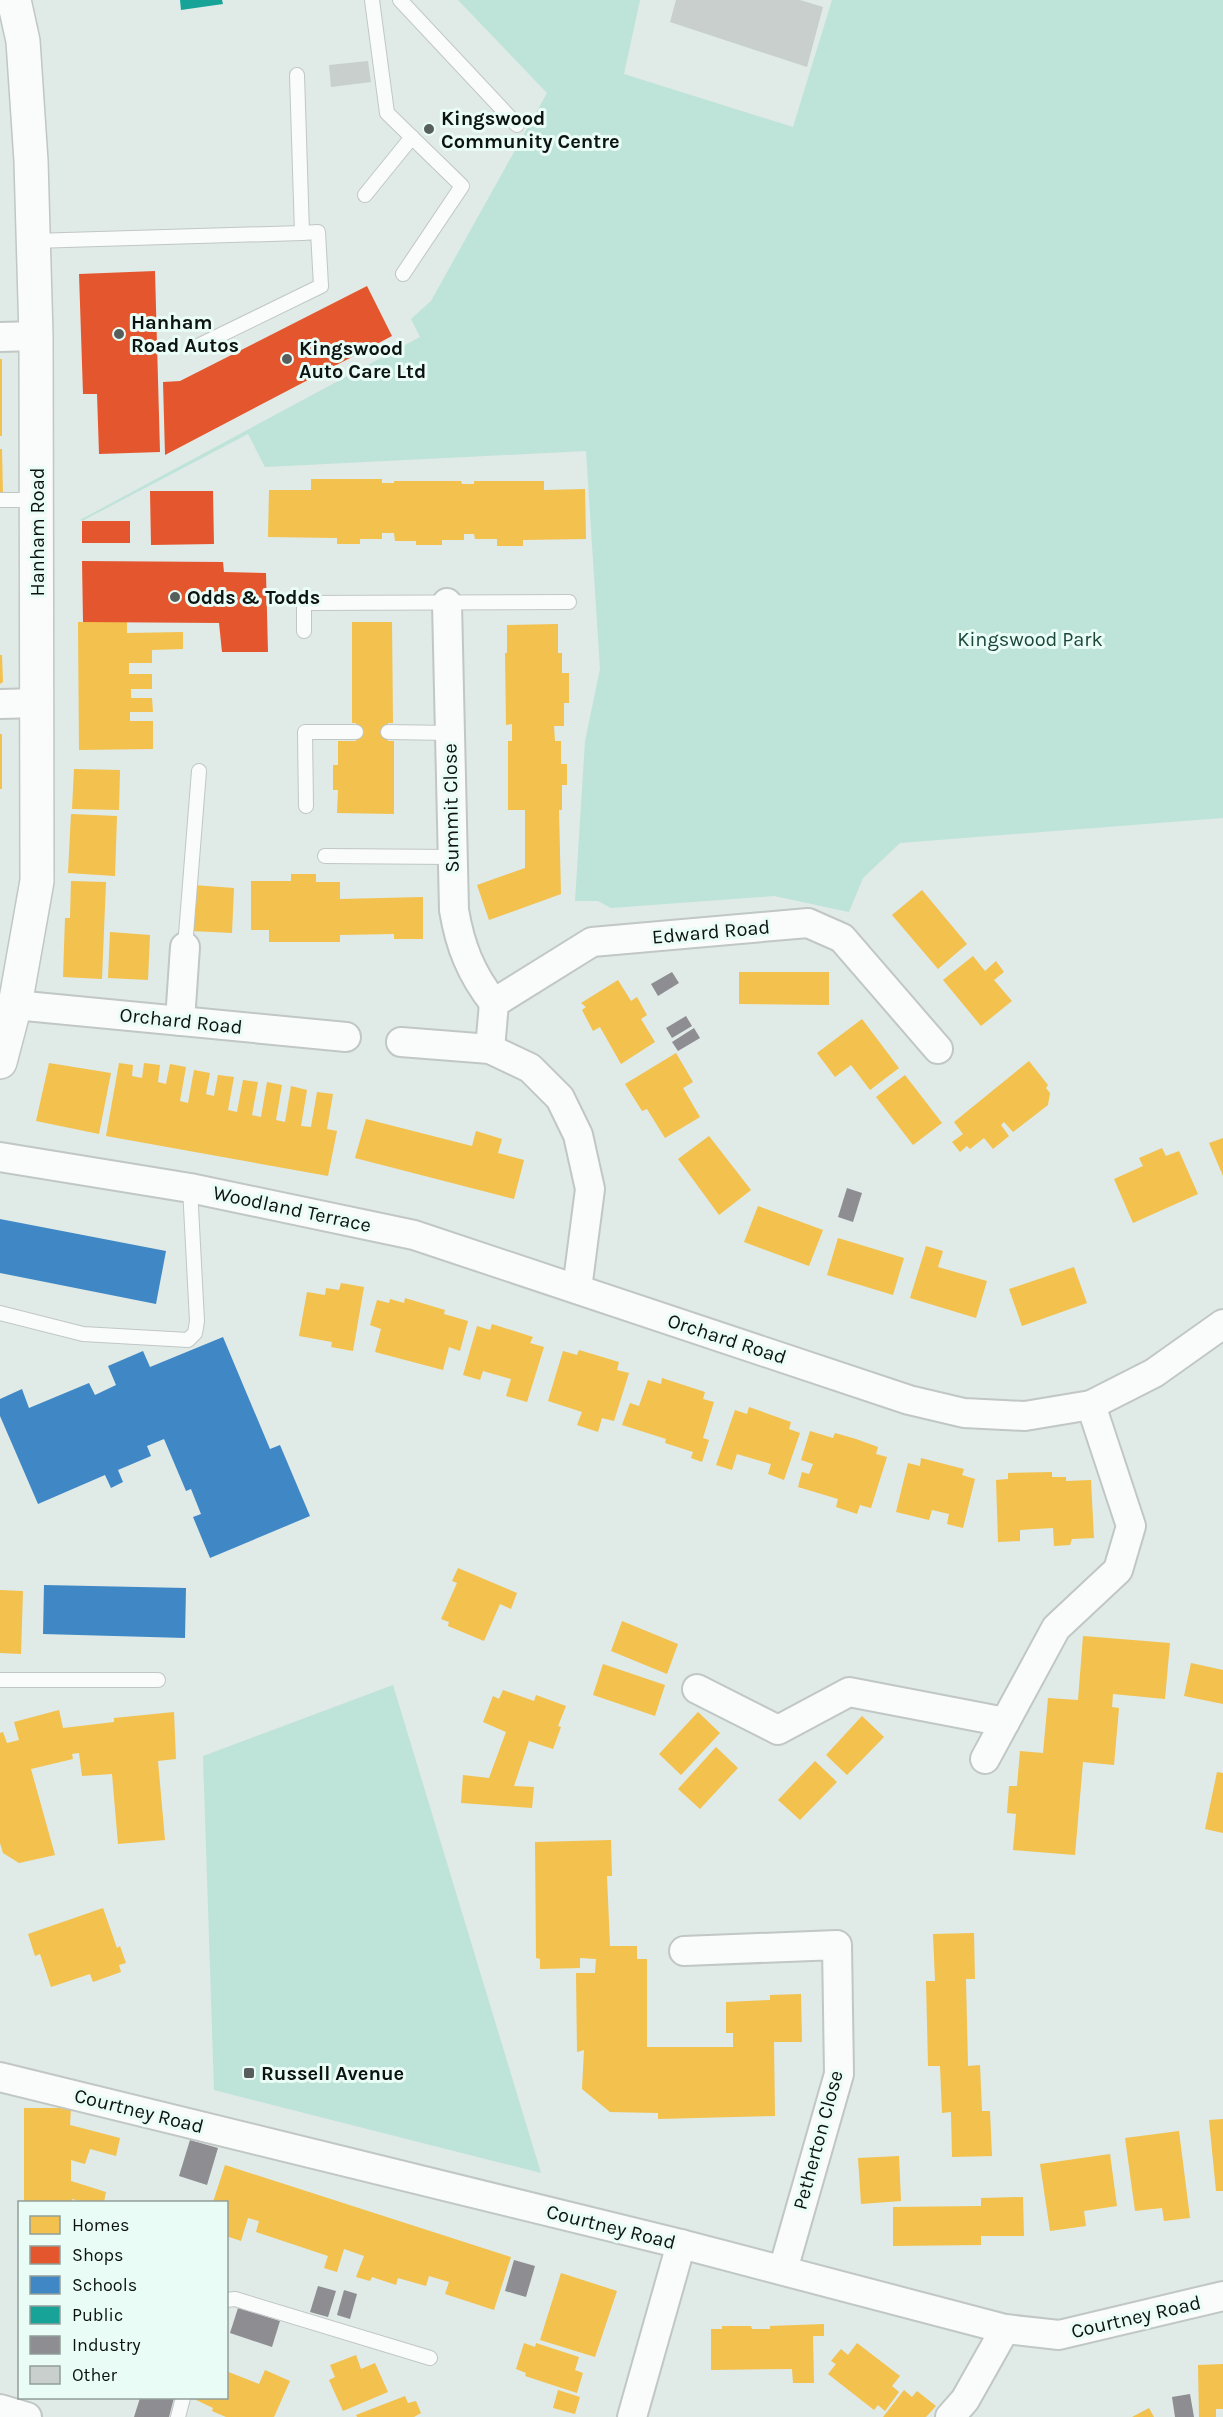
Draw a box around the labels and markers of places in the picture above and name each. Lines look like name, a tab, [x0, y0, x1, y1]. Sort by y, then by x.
place label: Kingswood Community Centre	[441, 107, 620, 153]
marker: Kingswood Community Centre	[422, 122, 436, 136]
place label: Hanham Road Autos	[131, 311, 239, 357]
marker: Hanham Road Autos	[112, 327, 126, 341]
place label: Kingswood Auto Care Ltd	[299, 337, 426, 383]
marker: Kingswood Auto Care Ltd	[280, 352, 294, 366]
place label: Odds & Todds	[187, 586, 320, 609]
marker: Odds & Todds	[168, 590, 182, 604]
place label: Russell Avenue	[261, 2062, 404, 2085]
marker: Russell Avenue	[242, 2066, 256, 2080]

